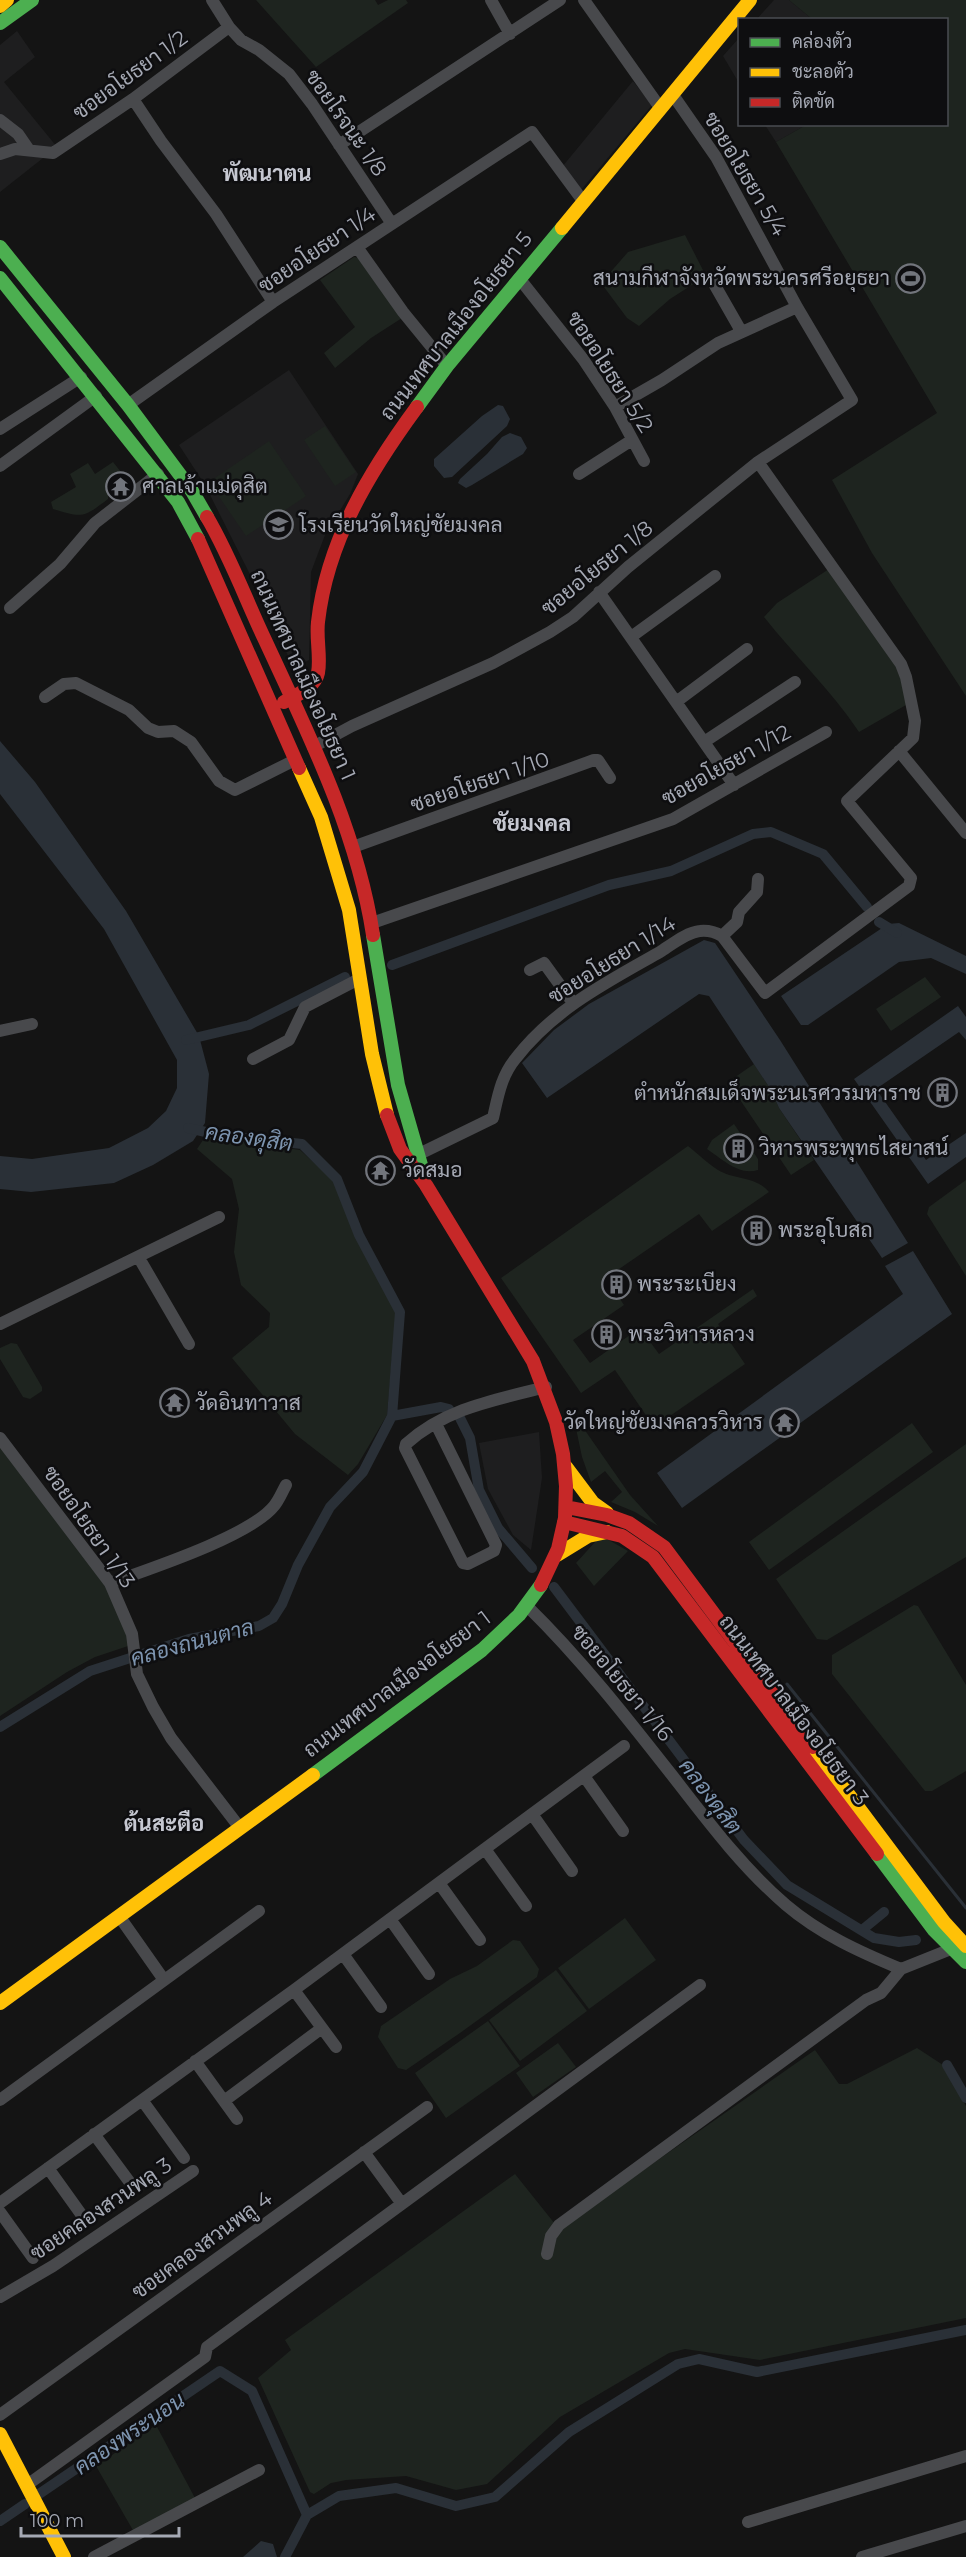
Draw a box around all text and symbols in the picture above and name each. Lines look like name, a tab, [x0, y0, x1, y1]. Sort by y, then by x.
legend	[738, 18, 948, 126]
street label: ซอยอโยธยา 1/2	[68, 25, 192, 124]
text: คล่องตัว	[792, 30, 852, 53]
text: ชะลอตัว	[792, 61, 854, 83]
street label: ซอยโรจนะ 1/8	[300, 64, 392, 181]
text: ติดขัด	[792, 91, 835, 113]
street label: ซอยอโยธยา 5/4	[699, 107, 792, 240]
district label: พัฒนาตน	[222, 160, 312, 187]
street label: ซอยอโยธยา 1/4	[253, 201, 380, 298]
street label: ถนนเทศบาลเมืองอโยธยา 5	[373, 226, 537, 425]
sports icon: สนามกีฬาจังหวัดพระนครศรีอยุธยา	[895, 262, 927, 294]
place label: สนามกีฬาจังหวัดพระนครศรีอยุธยา	[593, 265, 890, 292]
street label: ซอยอโยธยา 5/2	[562, 306, 659, 437]
temple icon: ศาลเจ้าแม่ดุสิต	[105, 470, 137, 502]
place label: ศาลเจ้าแม่ดุสิต	[142, 473, 268, 500]
school or university icon: โรงเรียนวัดใหญ่ชัยมงคล	[262, 509, 294, 541]
place label: โรงเรียนวัดใหญ่ชัยมงคล	[298, 512, 503, 537]
street label: ซอยอโยธยา 1/8	[536, 515, 657, 620]
street label: ถนนเทศบาลเมืองอโยธยา 1	[246, 565, 362, 784]
street label: ซอยอโยธยา 1/12	[657, 719, 795, 810]
street label: ซอยอโยธยา 1/10	[407, 746, 553, 817]
district label: ชัยมงคล	[493, 810, 571, 837]
street label: ซอยอโยธยา 1/14	[543, 910, 680, 1009]
building icon: ตำหนักสมเด็จพระนเรศวรมหาราช	[926, 1077, 958, 1109]
place label: ตำหนักสมเด็จพระนเรศวรมหาราช	[634, 1078, 921, 1105]
water label: คลองดุสิต	[203, 1118, 294, 1159]
building icon: วิหารพระพุทธไสยาสน์	[722, 1132, 754, 1164]
place label: วิหารพระพุทธไสยาสน์	[759, 1134, 948, 1162]
temple icon: วัดสมอ	[365, 1154, 397, 1186]
place label: วัดสมอ	[402, 1157, 463, 1182]
building icon: พระอุโบสถ	[741, 1214, 773, 1246]
place label: พระอุโบสถ	[778, 1217, 873, 1244]
building icon: พระระเบียง	[600, 1268, 632, 1300]
place label: พระระเบียง	[637, 1271, 736, 1296]
building icon: พระวิหารหลวง	[591, 1318, 623, 1350]
place label: พระวิหารหลวง	[628, 1321, 755, 1346]
temple icon: วัดอินทาวาส	[158, 1387, 190, 1419]
place label: วัดอินทาวาส	[195, 1390, 301, 1415]
temple icon: วัดใหญ่ชัยมงคลวรวิหาร	[768, 1406, 800, 1438]
place label: วัดใหญ่ชัยมงคลวรวิหาร	[564, 1409, 763, 1434]
street label: ซอยอโยธยา 1/13	[38, 1461, 141, 1593]
street label: ถนนเทศบาลเมืองอโยธยา 1	[298, 1604, 495, 1762]
street label: ถนนเทศบาลเมืองอโยธยา 3	[715, 1609, 875, 1810]
water label: คลองถนนตาล	[128, 1613, 257, 1672]
street label: ซอยอโยธยา 1/16	[566, 1619, 678, 1746]
water label: คลองดุสิต	[672, 1753, 748, 1841]
district label: ต้นสะตือ	[124, 1809, 204, 1837]
street label: ซอยคลองสวนพลู 3	[25, 2152, 178, 2268]
street label: ซอยคลองสวนพลู 4	[127, 2185, 278, 2306]
water label: คลองพระนอน	[69, 2386, 190, 2480]
scale bar	[21, 2500, 178, 2538]
text: 100 m	[30, 2510, 84, 2532]

